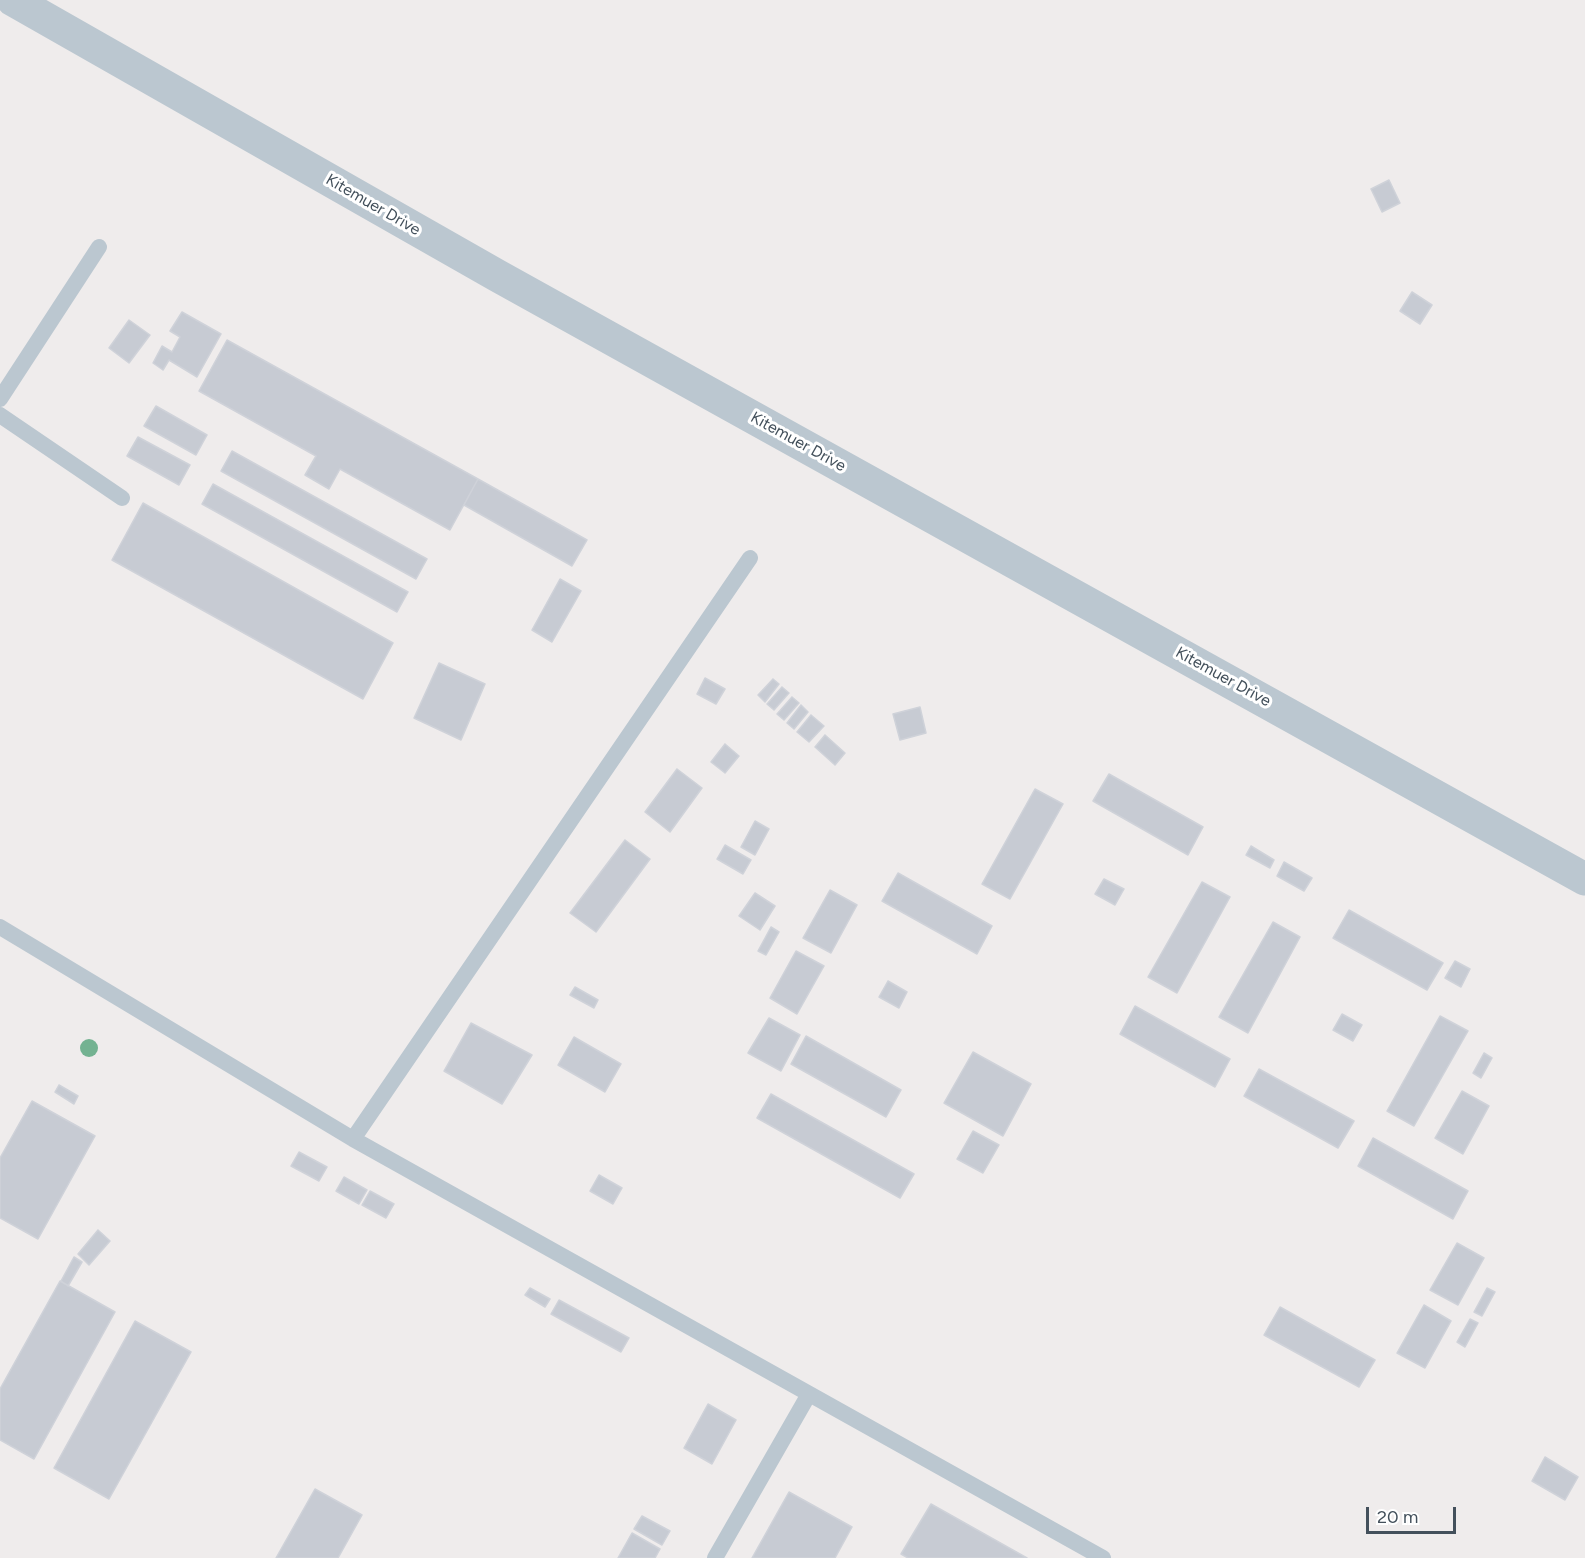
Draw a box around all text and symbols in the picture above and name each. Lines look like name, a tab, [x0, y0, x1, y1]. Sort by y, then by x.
street label: Kitemuer Drive	[322, 170, 424, 240]
street label: Kitemuer Drive	[747, 408, 849, 476]
street label: Kitemuer Drive	[1172, 643, 1274, 711]
scale bar	[1369, 1495, 1459, 1533]
text: 20 m	[1377, 1506, 1418, 1528]

